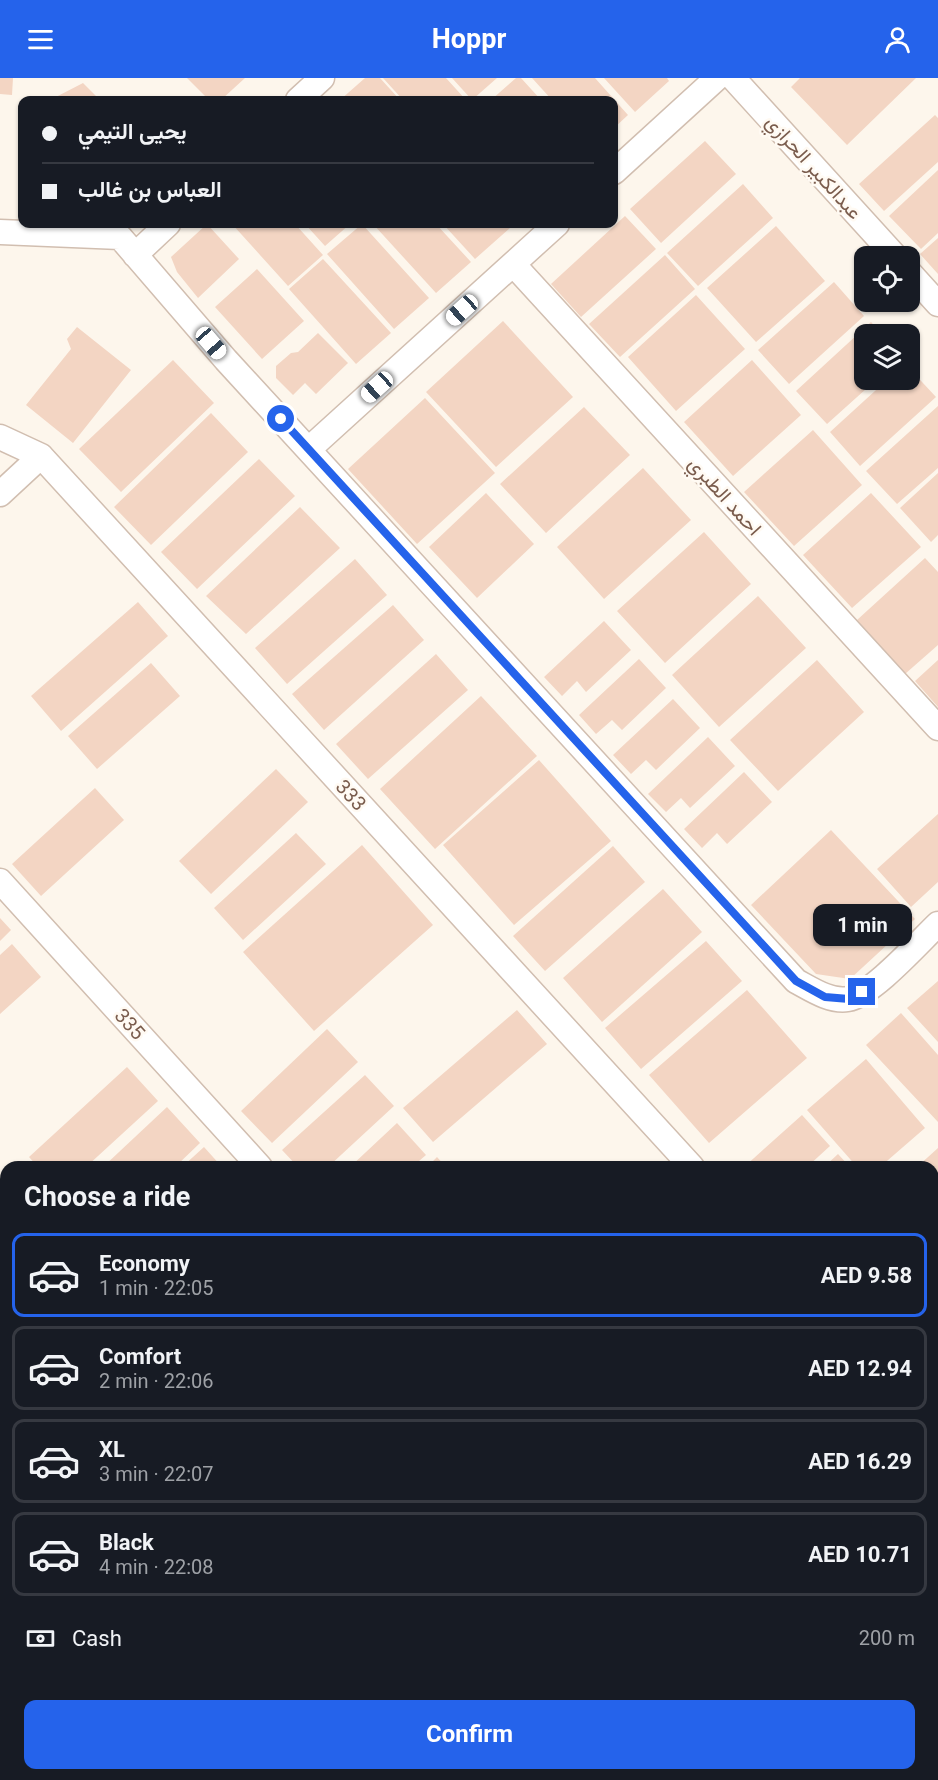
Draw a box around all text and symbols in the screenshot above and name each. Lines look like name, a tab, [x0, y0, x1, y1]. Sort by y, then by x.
icon: menu	[24, 23, 57, 56]
text: Hoppr	[432, 23, 506, 55]
icon: person	[881, 23, 914, 56]
street label: عبدالكبير الحرازي	[757, 110, 867, 227]
text: يحيى التيمي	[78, 119, 187, 144]
text: العباس بن غالب	[78, 177, 222, 202]
map controls	[854, 246, 920, 390]
button: locate	[854, 246, 920, 312]
car	[443, 291, 481, 329]
car	[192, 324, 230, 362]
button: layers	[854, 324, 920, 390]
car	[358, 368, 396, 406]
route start	[267, 405, 294, 432]
street label: احمد الطبري	[680, 452, 767, 544]
street label: 333	[331, 774, 371, 816]
callout: 1 min	[812, 905, 912, 947]
text: 1 min	[837, 913, 888, 937]
route end	[848, 978, 875, 1005]
street label: 335	[110, 1003, 150, 1045]
text: Choose a ride	[24, 1181, 190, 1213]
icon: car	[27, 1248, 81, 1302]
text: Economy	[99, 1251, 190, 1276]
text: AED 9.58	[821, 1263, 912, 1288]
text: 1 min · 22:05	[99, 1276, 214, 1300]
icon: car	[27, 1341, 81, 1395]
text: Comfort	[99, 1344, 181, 1369]
text: AED 12.94	[808, 1356, 912, 1381]
text: 2 min · 22:06	[99, 1369, 214, 1393]
icon: car	[27, 1434, 81, 1488]
text: XL	[99, 1437, 125, 1462]
text: AED 16.29	[808, 1449, 912, 1474]
text: 3 min · 22:07	[99, 1462, 214, 1486]
icon: car	[27, 1527, 81, 1581]
text: Black	[99, 1530, 154, 1555]
text: AED 10.71	[808, 1542, 912, 1567]
text: 4 min · 22:08	[99, 1555, 214, 1579]
icon: cash	[24, 1622, 57, 1655]
text: Cash	[72, 1626, 122, 1651]
text: 200 m	[859, 1626, 915, 1650]
button: Confirm	[24, 1700, 915, 1769]

